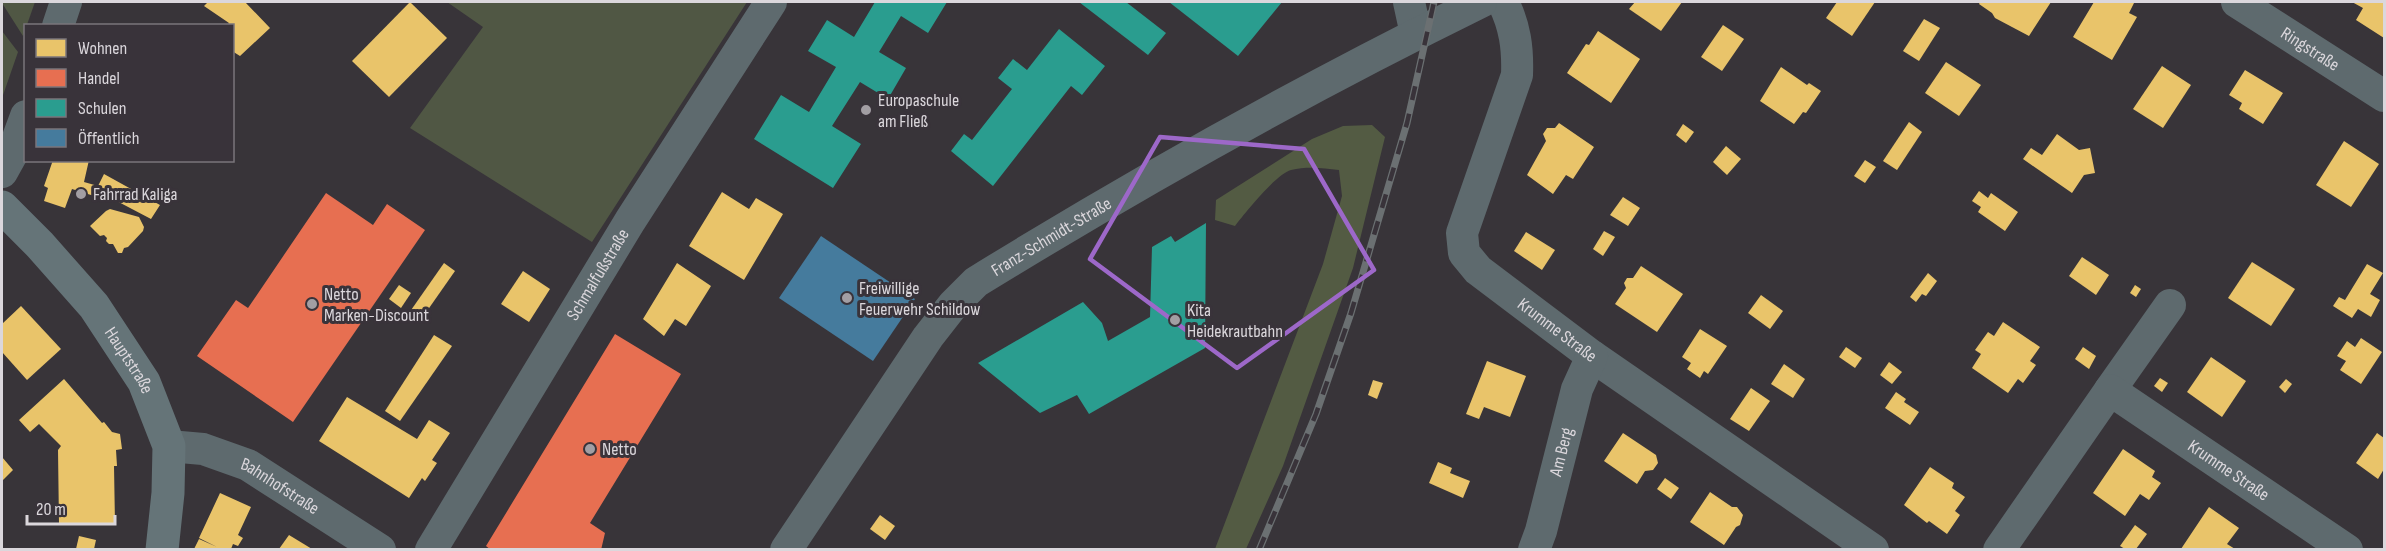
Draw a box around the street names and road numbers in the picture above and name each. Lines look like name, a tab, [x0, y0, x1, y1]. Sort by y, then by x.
street label: Ringstraße	[2277, 23, 2343, 76]
street label: Franz-Schmidt-Straße	[988, 193, 1115, 281]
street label: Schmalfußstraße	[562, 225, 634, 324]
street label: Krumme Straße	[1513, 294, 1601, 367]
street label: Hauptstraße	[100, 323, 157, 397]
street label: Am Berg	[1545, 425, 1578, 479]
street label: Krumme Straße	[2184, 436, 2273, 506]
street label: Bahnhofstraße	[238, 453, 323, 519]

